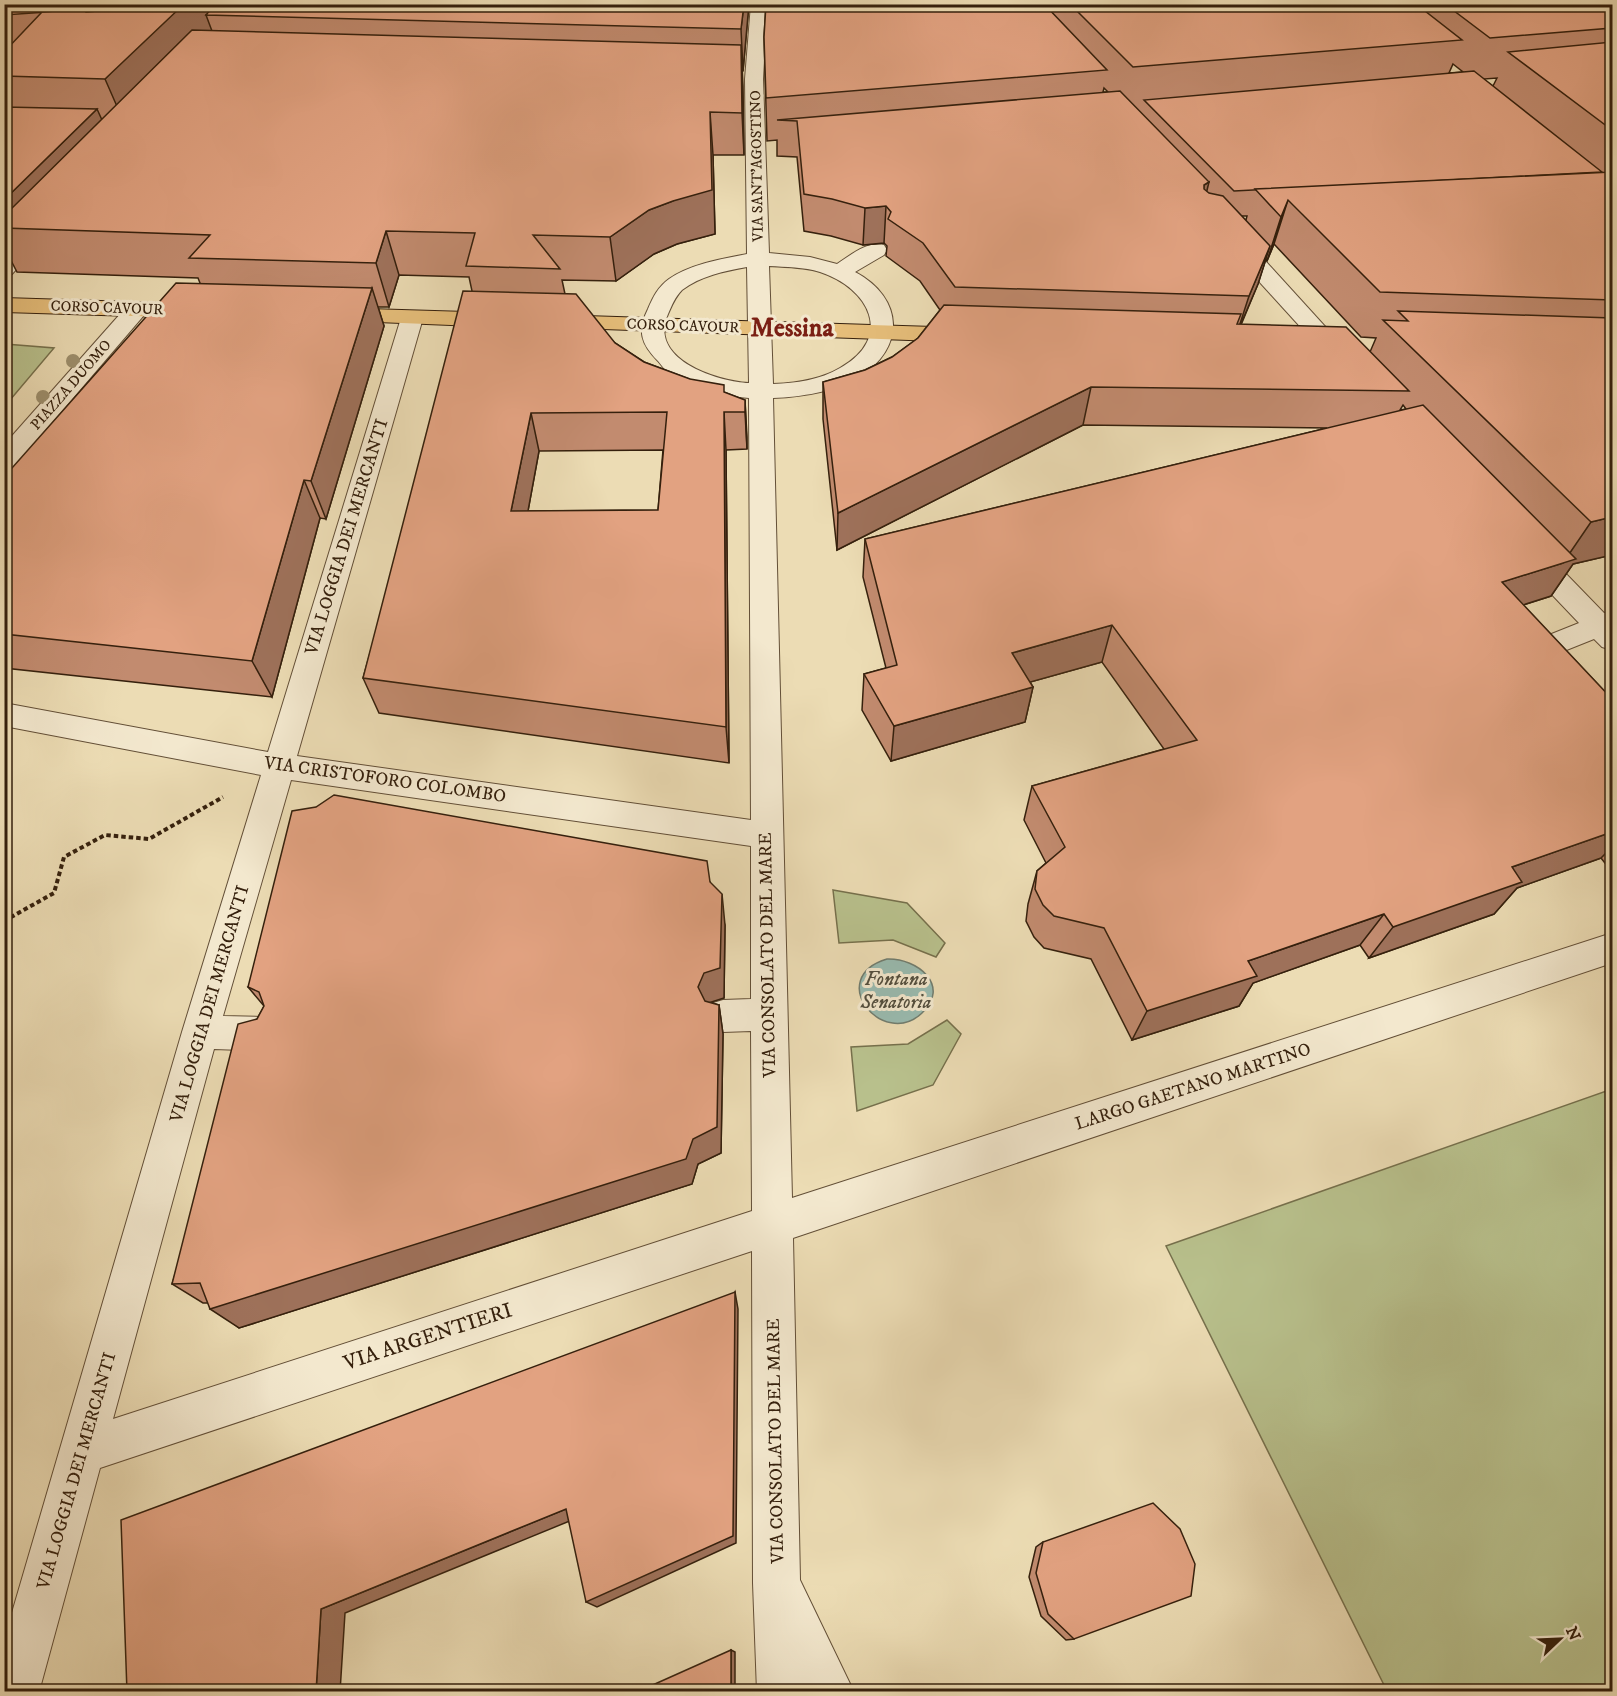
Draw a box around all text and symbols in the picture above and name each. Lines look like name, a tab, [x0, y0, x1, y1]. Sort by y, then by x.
street label: VIA SANT'AGOSTINO	[746, 90, 768, 243]
street label: CORSO CAVOUR	[50, 297, 164, 319]
district label: Messina	[751, 312, 834, 345]
street label: CORSO CAVOUR	[626, 315, 740, 337]
street label: PIAZZA DUOMO	[27, 336, 115, 434]
street label: VIA LOGGIA DEI MERCANTI	[300, 416, 393, 658]
street label: VIA CRISTOFORO COLOMBO	[262, 752, 507, 808]
street label: VIA CONSOLATO DEL MARE	[755, 832, 781, 1079]
street label: VIA LOGGIA DEI MERCANTI	[165, 883, 254, 1126]
water label: Fontana Senatoria	[859, 967, 932, 1015]
street label: LARGO GAETANO MARTINO	[1072, 1038, 1314, 1136]
street label: VIA ARGENTIERI	[339, 1297, 516, 1377]
street label: VIA CONSOLATO DEL MARE	[763, 1318, 789, 1565]
street label: VIA LOGGIA DEI MERCANTI	[32, 1350, 121, 1593]
north arrow	[1530, 1609, 1590, 1669]
text: N	[1561, 1624, 1585, 1643]

